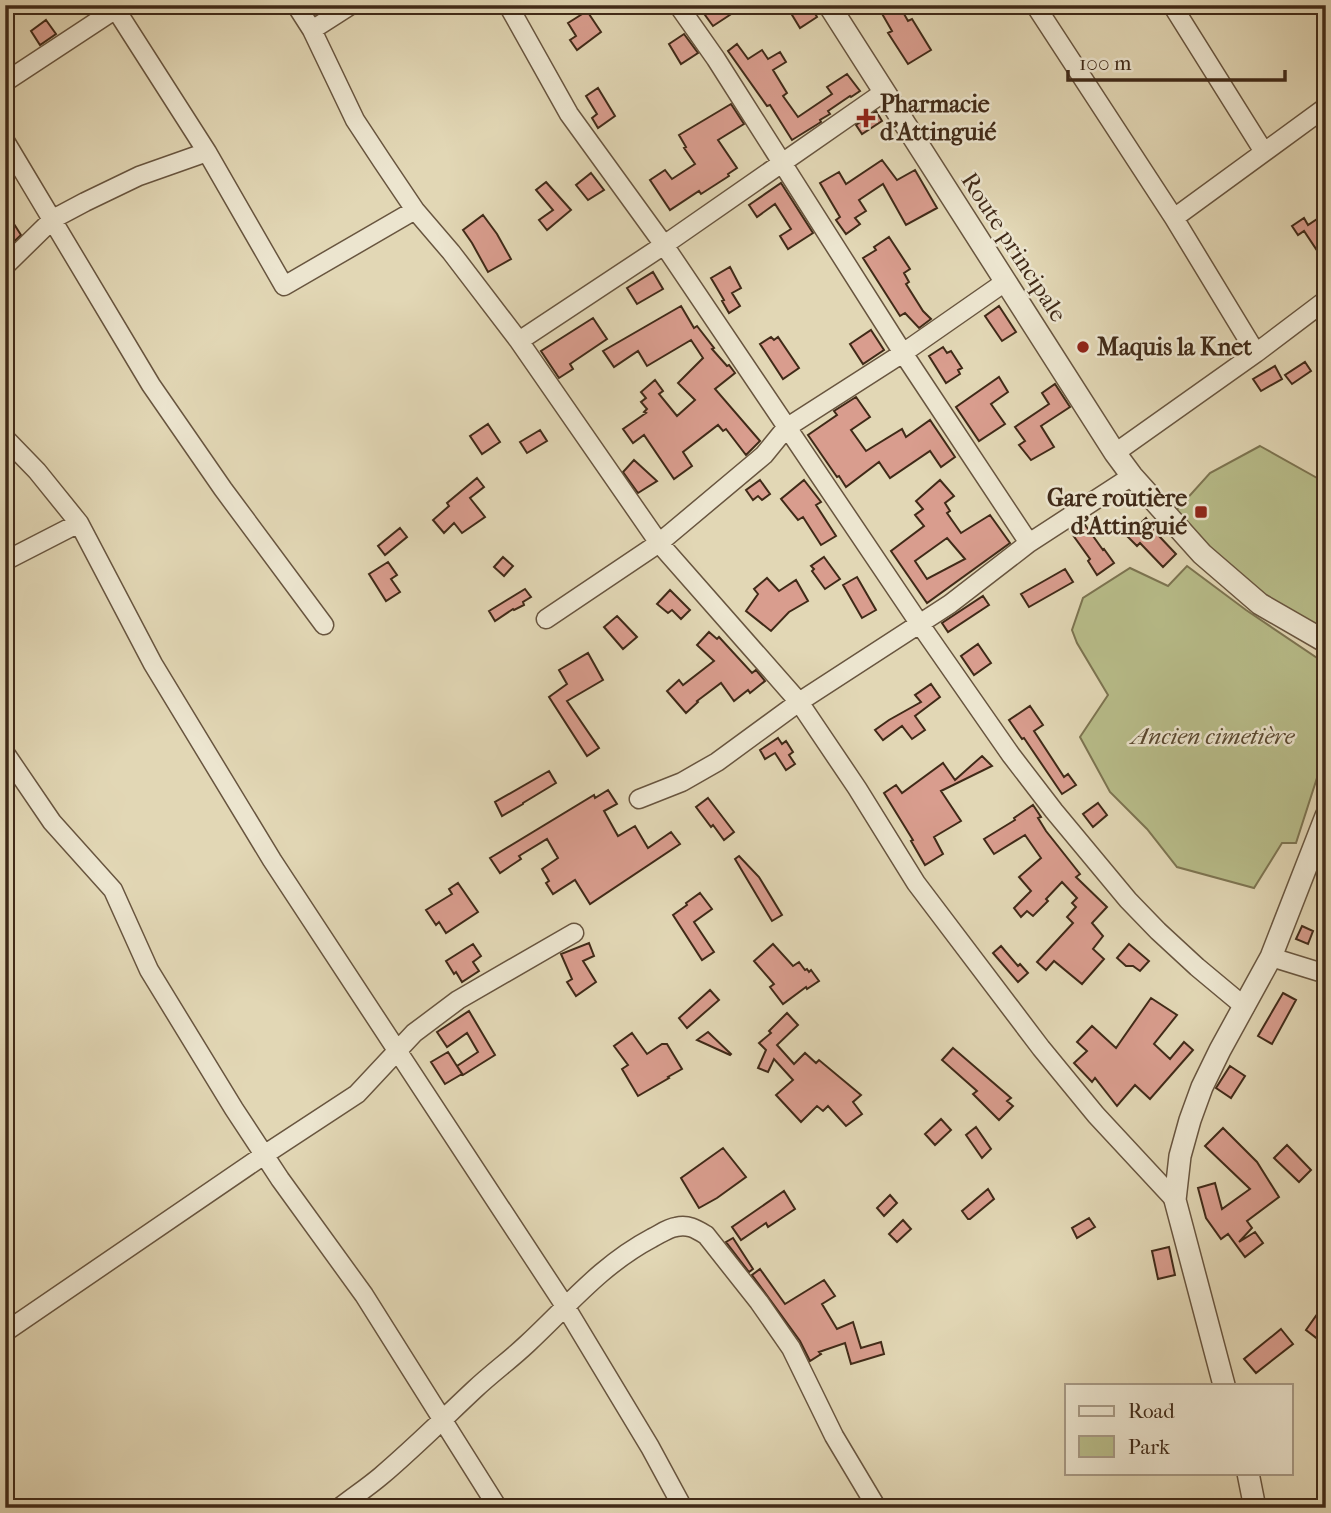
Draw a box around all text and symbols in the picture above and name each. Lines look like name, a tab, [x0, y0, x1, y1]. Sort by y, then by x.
scale bar	[1068, 38, 1286, 82]
text: 100 m	[1079, 51, 1132, 75]
place label: Pharmacie d'Attinguié	[880, 90, 996, 146]
marker: Pharmacie d'Attinguié	[858, 110, 874, 126]
street label: Route principale	[955, 167, 1073, 327]
place label: Maquis la Knet	[1097, 333, 1252, 361]
marker: Maquis la Knet	[1075, 339, 1091, 355]
place label: Gare routière d'Attinguié	[1047, 484, 1187, 540]
marker: Gare routière d'Attinguié	[1193, 504, 1209, 520]
park label: Ancien cimetière	[1128, 722, 1296, 750]
legend	[1065, 1384, 1292, 1474]
text: Road	[1128, 1399, 1175, 1423]
text: Park	[1128, 1435, 1170, 1459]

